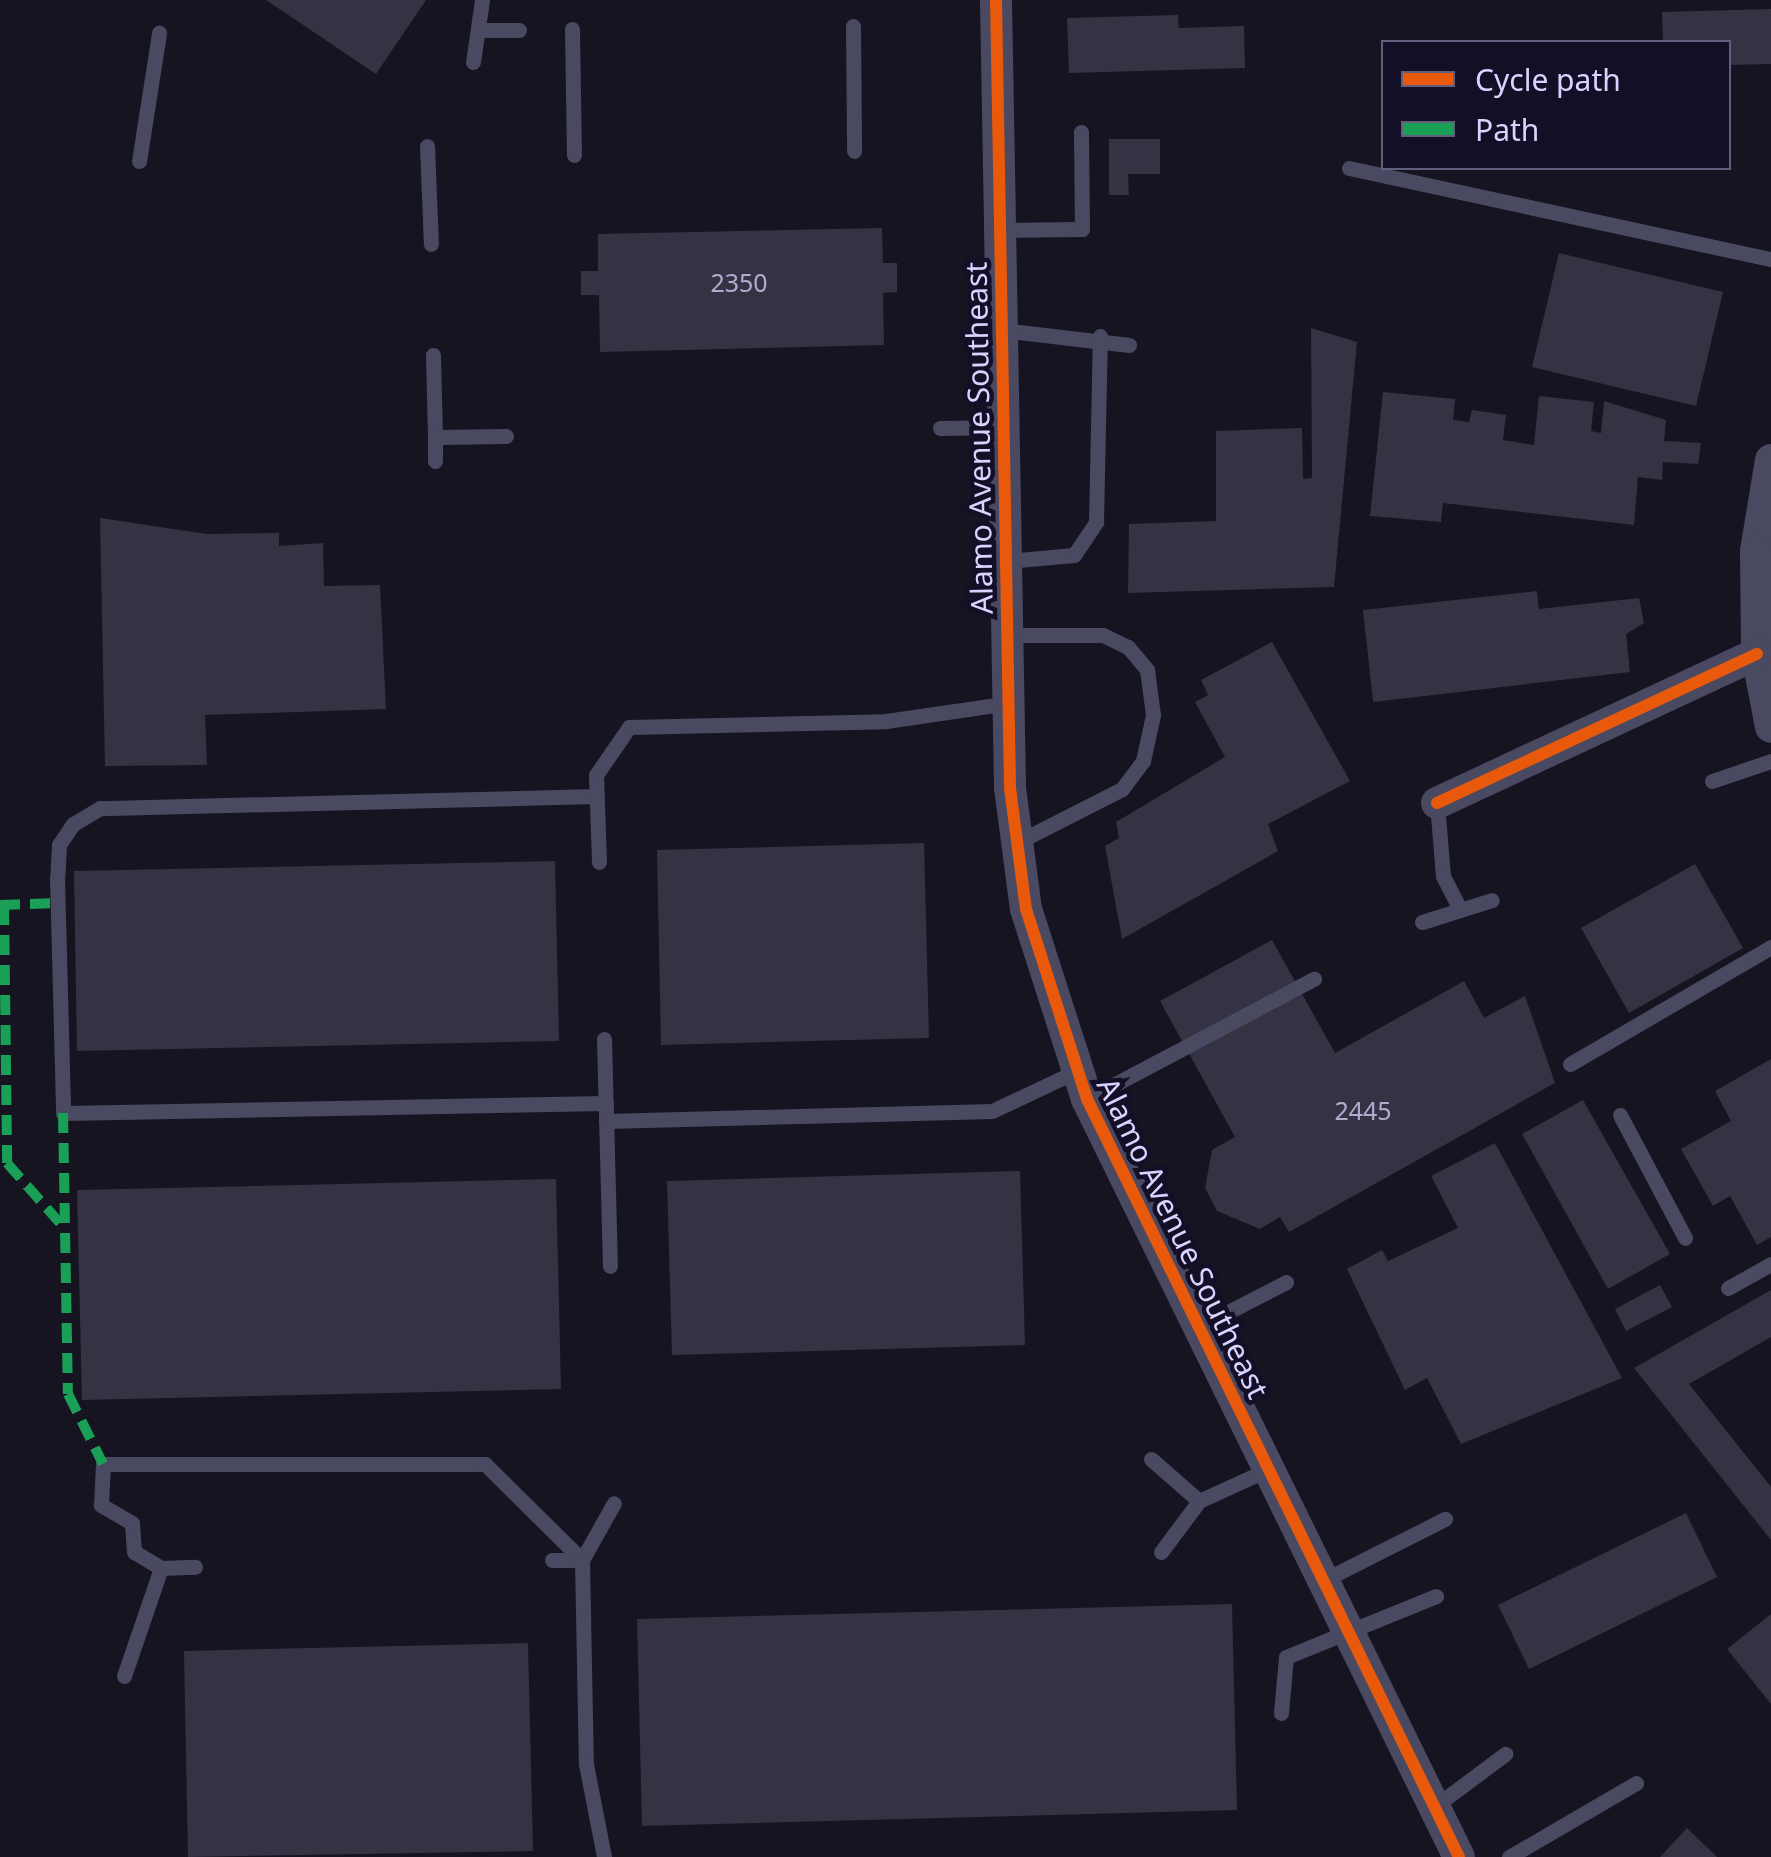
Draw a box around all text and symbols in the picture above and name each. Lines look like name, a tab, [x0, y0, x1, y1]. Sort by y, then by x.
legend	[1381, 40, 1731, 170]
text: Cycle path	[1475, 59, 1621, 100]
text: Path	[1475, 109, 1539, 150]
street label: Alamo Avenue Southeast	[958, 262, 1000, 614]
house number: 2350	[710, 267, 768, 297]
street label: Alamo Avenue Southeast	[1090, 1072, 1276, 1404]
house number: 2445	[1334, 1095, 1392, 1125]

